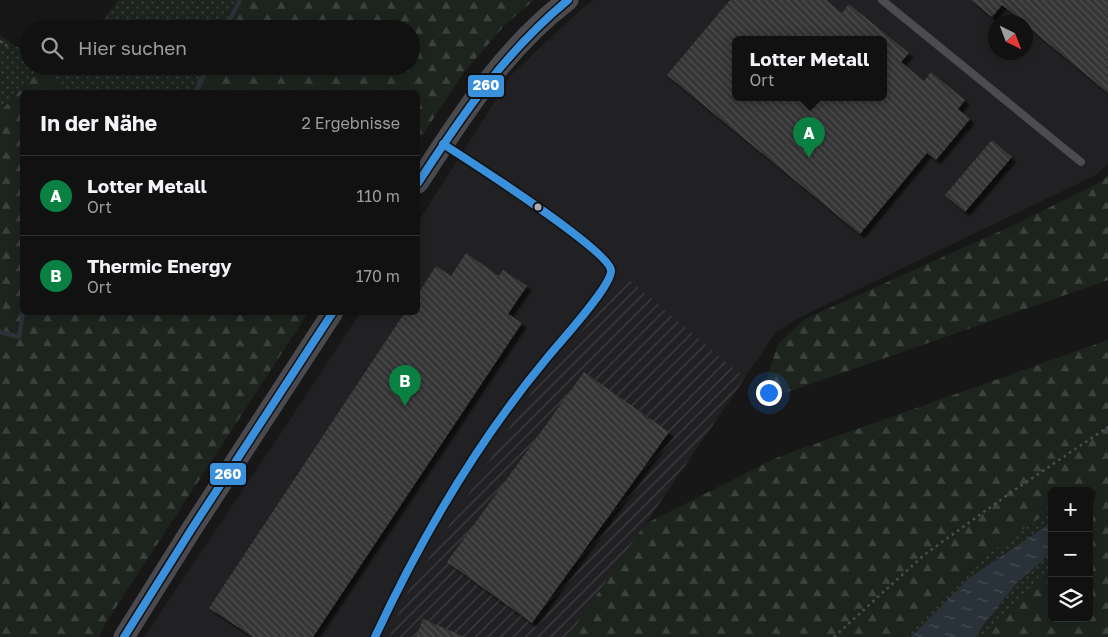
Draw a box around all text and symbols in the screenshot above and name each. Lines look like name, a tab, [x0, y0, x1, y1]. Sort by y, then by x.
north arrow	[988, 15, 1033, 60]
search box	[20, 20, 420, 75]
icon: search	[38, 34, 66, 62]
text: Hier suchen	[78, 36, 187, 59]
popup	[732, 36, 887, 101]
text: Lotter Metall	[750, 47, 869, 70]
text: Ort	[750, 70, 774, 90]
line badge: 260	[467, 74, 505, 98]
text: 260	[473, 76, 499, 93]
text: In der Nähe	[40, 110, 157, 136]
text: 2 Ergebnisse	[302, 113, 400, 133]
pin: A	[793, 117, 825, 158]
text: Lotter Metall	[87, 174, 207, 197]
text: A	[50, 186, 62, 206]
text: 110 m	[356, 186, 400, 206]
text: Ort	[87, 197, 112, 217]
unlabelled marker	[533, 202, 543, 212]
text: Thermic Energy	[87, 254, 232, 277]
text: B	[50, 266, 62, 286]
text: 170 m	[356, 266, 400, 286]
text: Ort	[87, 277, 112, 297]
pin: B	[389, 365, 421, 406]
your location	[756, 380, 782, 406]
line badge: 260	[209, 462, 247, 486]
text: 260	[215, 465, 241, 482]
map controls	[1048, 487, 1093, 622]
button: +	[1048, 487, 1093, 532]
button: −	[1048, 532, 1093, 577]
button: layers	[1048, 577, 1093, 622]

